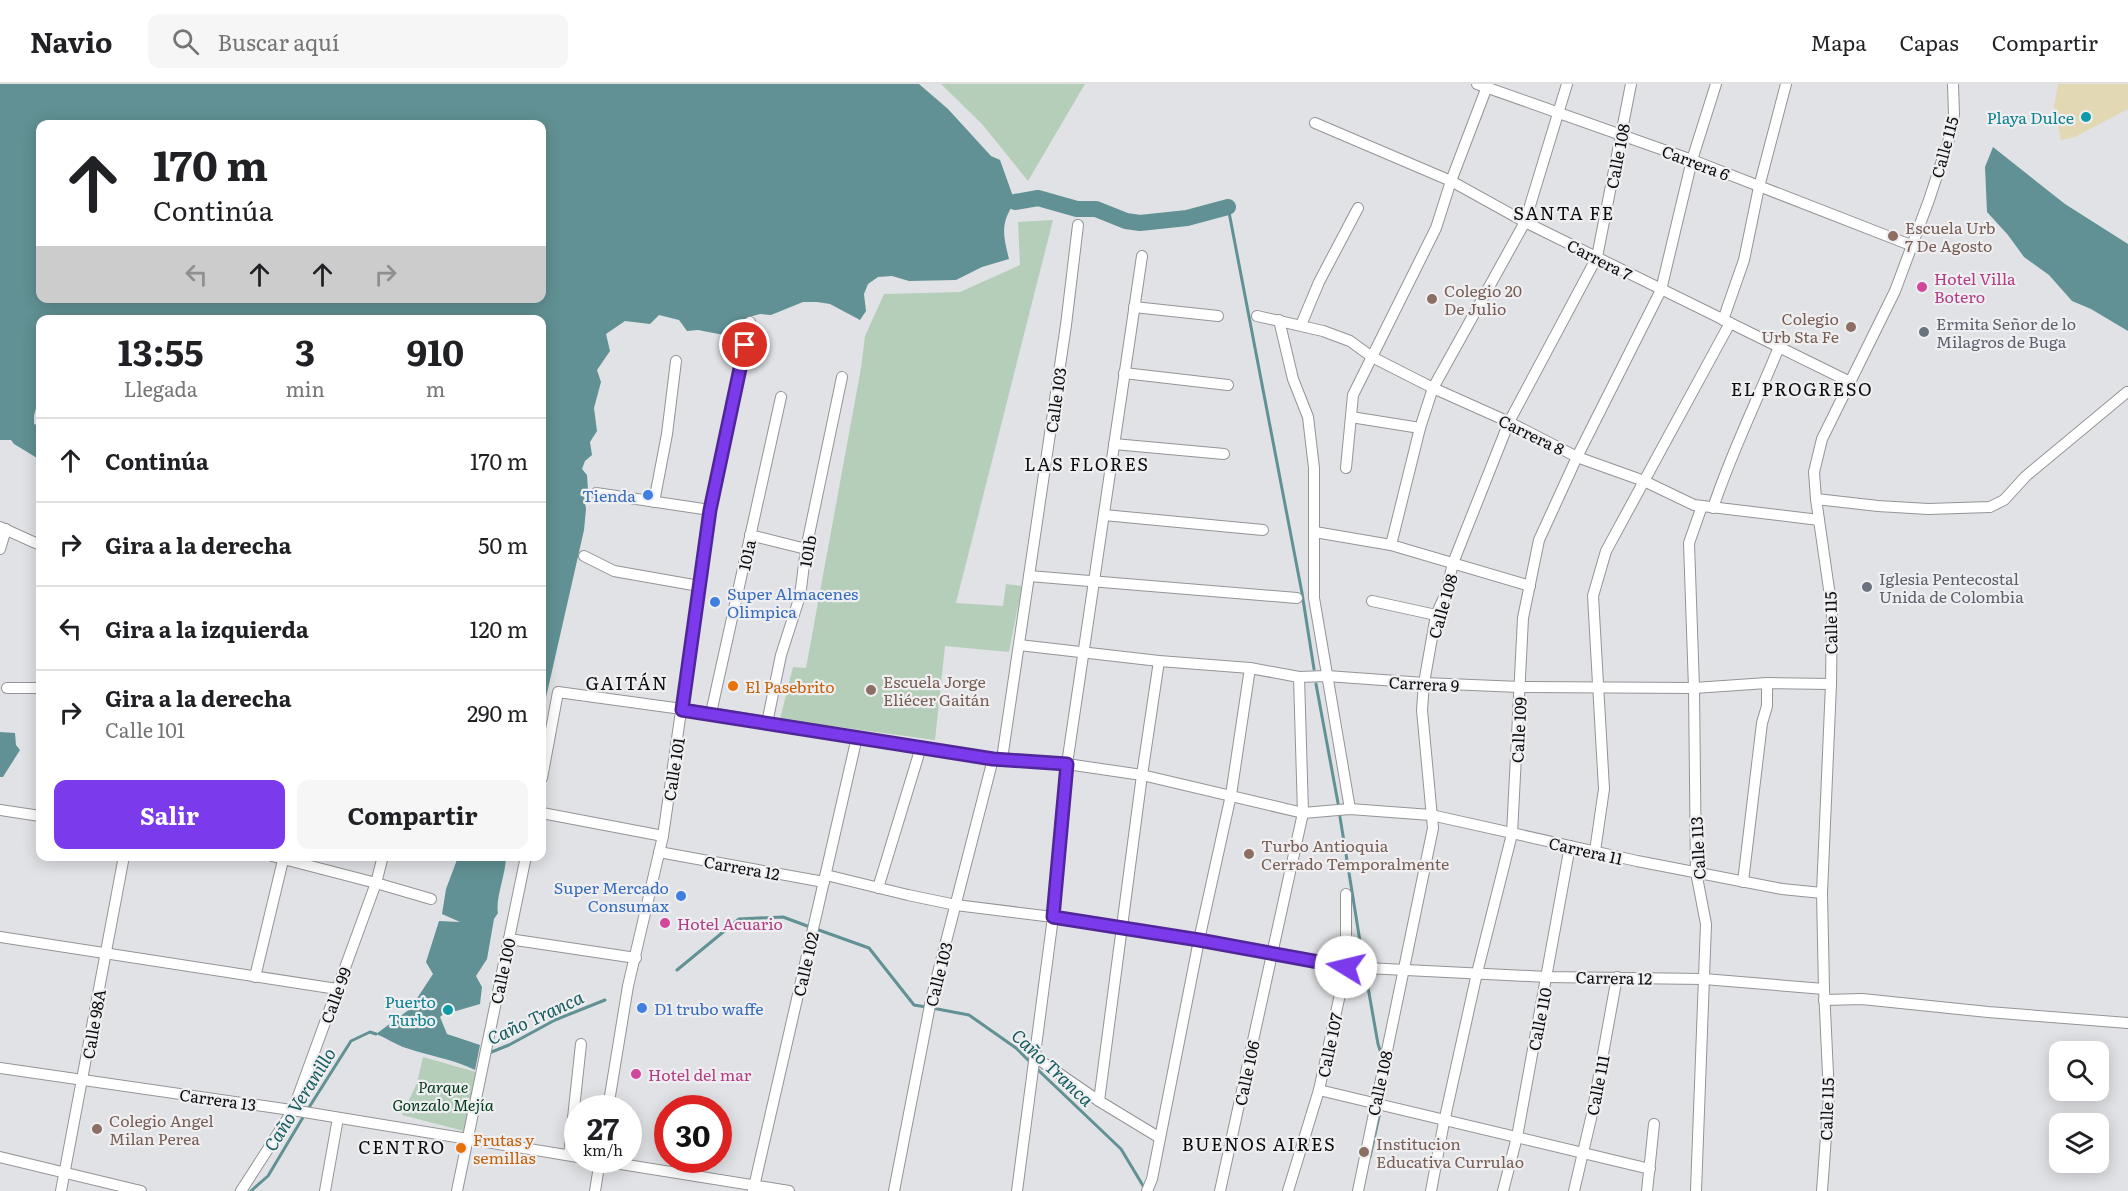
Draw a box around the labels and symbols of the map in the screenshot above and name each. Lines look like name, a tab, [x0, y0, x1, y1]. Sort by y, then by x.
place label: Playa Dulce	[1987, 105, 2074, 129]
marker: Playa Dulce	[2079, 110, 2093, 124]
street label: Calle 115	[1924, 114, 1964, 180]
street label: Calle 108	[1599, 121, 1635, 191]
street label: Carrera 6	[1659, 138, 1734, 186]
district label: SANTA FE	[1513, 199, 1615, 226]
place label: Escuela Urb 7 De Agosto	[1905, 215, 1995, 257]
marker: Escuela Urb 7 De Agosto	[1886, 229, 1900, 243]
street label: Carrera 7	[1563, 232, 1637, 286]
place label: Hotel Villa Botero	[1934, 266, 2016, 308]
place label: Colegio 20 De Julio	[1444, 278, 1522, 320]
marker: Hotel Villa Botero	[1915, 280, 1929, 294]
marker: Colegio 20 De Julio	[1425, 292, 1439, 306]
place label: Colegio Urb Sta Fe	[1761, 306, 1839, 348]
place label: Ermita Señor de lo Milagros de Buga	[1936, 311, 2076, 353]
pin	[719, 319, 770, 370]
marker: Colegio Urb Sta Fe	[1844, 320, 1858, 334]
marker: Ermita Señor de lo Milagros de Buga	[1917, 325, 1931, 339]
street label: Calle 103	[1039, 366, 1071, 434]
district label: EL PROGRESO	[1731, 375, 1873, 402]
street label: Carrera 8	[1495, 408, 1569, 460]
district label: LAS FLORES	[1024, 450, 1150, 477]
place label: Tienda	[582, 483, 636, 507]
marker: Tienda	[641, 488, 655, 502]
street label: 101b	[792, 533, 822, 569]
street label: 101a	[731, 537, 761, 573]
place label: Iglesia Pentecostal Unida de Colombia	[1879, 566, 2024, 608]
street label: Calle 108	[1421, 571, 1463, 641]
marker: Iglesia Pentecostal Unida de Colombia	[1860, 580, 1874, 594]
place label: Super Almacenes Olimpica	[727, 581, 858, 623]
street label: Calle 115	[1817, 591, 1843, 655]
marker: Super Almacenes Olimpica	[708, 595, 722, 609]
district label: GAITÁN	[586, 669, 668, 696]
place label: Escuela Jorge Eliécer Gaitán	[883, 669, 990, 711]
street label: Carrera 9	[1388, 669, 1460, 697]
place label: El Pasebrito	[745, 674, 835, 698]
marker: El Pasebrito	[726, 679, 740, 693]
marker: Escuela Jorge Eliécer Gaitán	[864, 683, 878, 697]
street label: Calle 109	[1504, 696, 1532, 764]
street label: Calle 101	[656, 735, 690, 802]
street label: Calle 113	[1683, 816, 1711, 880]
street label: Carrera 11	[1547, 830, 1626, 870]
place label: Turbo Antioquia Cerrado Temporalmente	[1261, 833, 1449, 875]
marker: Turbo Antioquia Cerrado Temporalmente	[1242, 847, 1256, 861]
street label: Carrera 12	[702, 849, 782, 885]
place label: Super Mercado Consumax	[554, 875, 670, 917]
marker: Super Mercado Consumax	[674, 889, 688, 903]
place label: Hotel Acuario	[677, 911, 783, 935]
marker: Hotel Acuario	[658, 916, 672, 930]
street label: Calle 102	[786, 929, 824, 999]
position arrow	[1314, 935, 1378, 999]
street label: Calle 100	[483, 936, 521, 1006]
street label: Calle 103	[918, 939, 958, 1009]
street label: Calle 99	[314, 963, 356, 1027]
street label: Carrera 12	[1575, 964, 1653, 990]
water label: Caño Tranca	[482, 983, 588, 1051]
street label: Calle 110	[1521, 985, 1557, 1053]
street label: Calle 98A	[75, 987, 111, 1061]
place label: Puerto Turbo	[385, 989, 436, 1031]
place label: D1 trubo waffe	[654, 996, 764, 1020]
marker: D1 trubo waffe	[635, 1001, 649, 1015]
marker: Puerto Turbo	[441, 1003, 455, 1017]
street label: Calle 107	[1310, 1010, 1348, 1080]
water label: Caño Tranca	[1006, 1022, 1100, 1113]
street label: Calle 106	[1227, 1038, 1265, 1108]
water label: Caño Veranillo	[256, 1042, 342, 1156]
street label: Calle 108	[1360, 1048, 1398, 1118]
street label: Calle 111	[1579, 1052, 1615, 1117]
place label: Hotel del mar	[648, 1062, 752, 1086]
marker: Hotel del mar	[629, 1067, 643, 1081]
park label: Parque Gonzalo Mejía	[392, 1074, 495, 1116]
street label: Calle 115	[1813, 1077, 1839, 1141]
street label: Carrera 13	[178, 1082, 258, 1116]
speed limit sign: 30	[654, 1095, 732, 1173]
place label: Colegio Angel Milan Perea	[109, 1108, 214, 1150]
marker: Colegio Angel Milan Perea	[90, 1122, 104, 1136]
place label: Frutas y semillas	[473, 1127, 536, 1169]
district label: BUENOS AIRES	[1182, 1130, 1336, 1157]
place label: Institucion Educativa Currulao	[1376, 1131, 1524, 1173]
district label: CENTRO	[358, 1133, 446, 1160]
marker: Frutas y semillas	[454, 1141, 468, 1155]
marker: Institucion Educativa Currulao	[1357, 1145, 1371, 1159]

